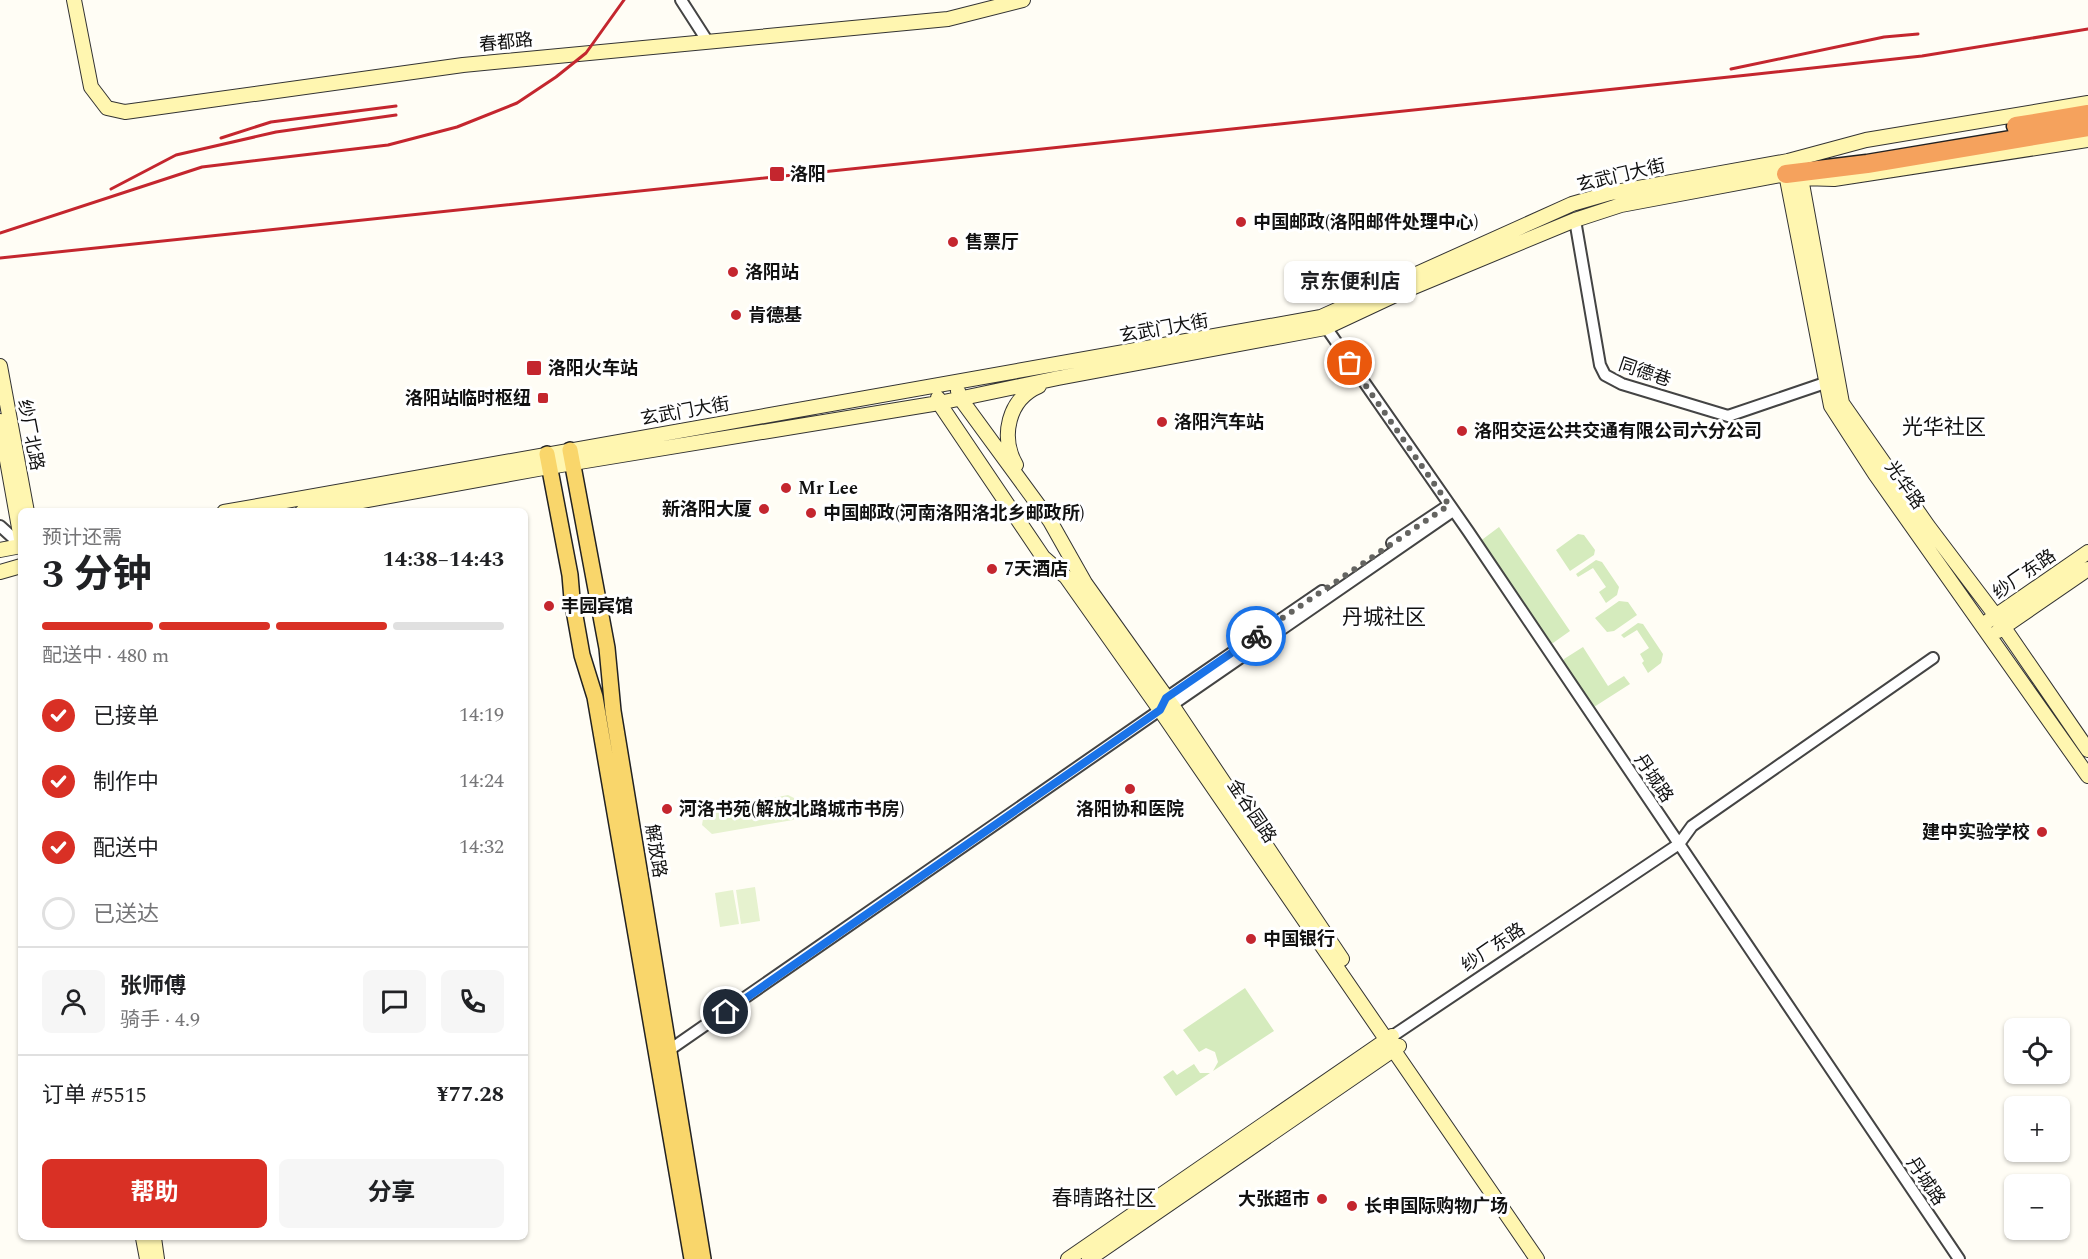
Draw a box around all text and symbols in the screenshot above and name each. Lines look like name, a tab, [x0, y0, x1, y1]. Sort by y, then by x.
street label: 春都路	[478, 26, 534, 59]
street label: 玄武门大街	[1574, 152, 1668, 199]
place label: 洛阳	[790, 161, 826, 188]
marker: 洛阳	[768, 165, 786, 183]
place label: 中国邮政(洛阳邮件处理中心)	[1253, 209, 1478, 236]
marker: 中国邮政(洛阳邮件处理中心)	[1234, 215, 1248, 229]
place label: 售票厅	[965, 229, 1019, 256]
marker: 售票厅	[946, 235, 960, 249]
place label: 洛阳站	[745, 259, 799, 286]
callout: 京东便利店	[1284, 261, 1416, 303]
marker: 洛阳站	[726, 265, 740, 279]
text: 京东便利店	[1300, 267, 1400, 297]
place label: 肯德基	[748, 302, 802, 329]
street label: 玄武门大街	[1117, 307, 1211, 350]
marker: 肯德基	[729, 308, 743, 322]
pin	[1324, 337, 1375, 388]
icon: bag	[1333, 346, 1366, 379]
street label: 同德巷	[1615, 351, 1675, 394]
place label: 洛阳火车站	[548, 355, 638, 382]
marker: 洛阳火车站	[525, 359, 543, 377]
place label: 洛阳站临时枢纽	[405, 385, 531, 412]
street label: 玄武门大街	[638, 390, 732, 433]
marker: 洛阳站临时枢纽	[536, 391, 550, 405]
street label: 纱厂北路	[10, 397, 51, 473]
place label: 洛阳汽车站	[1174, 409, 1264, 436]
district label: 光华社区	[1902, 412, 1986, 444]
marker: 洛阳汽车站	[1155, 415, 1169, 429]
place label: 洛阳交运公共交通有限公司六分公司	[1474, 418, 1762, 445]
marker: 洛阳交运公共交通有限公司六分公司	[1455, 424, 1469, 438]
street label: 光华路	[1878, 455, 1931, 515]
place label: Mr Lee	[798, 475, 858, 502]
marker: Mr Lee	[779, 481, 793, 495]
place label: 新洛阳大厦	[662, 496, 752, 523]
place label: 中国邮政(河南洛阳洛北乡邮政所)	[823, 500, 1084, 527]
marker: 新洛阳大厦	[757, 502, 771, 516]
marker: 中国邮政(河南洛阳洛北乡邮政所)	[804, 506, 818, 520]
text: 预计还需	[42, 523, 122, 553]
text: 14:38–14:43	[382, 543, 504, 576]
street label: 纱厂东路	[1987, 543, 2062, 606]
text: 3 分钟	[42, 546, 152, 605]
place label: 7天酒店	[1004, 556, 1068, 583]
marker: 7天酒店	[985, 562, 999, 576]
place label: 丰园宾馆	[561, 593, 633, 620]
marker: 丰园宾馆	[542, 599, 556, 613]
district label: 丹城社区	[1342, 602, 1426, 634]
courier	[1226, 606, 1286, 666]
icon: bike	[1240, 620, 1273, 653]
text: 配送中 · 480 m	[42, 641, 169, 671]
icon: check	[42, 699, 75, 732]
text: 已接单	[93, 700, 159, 733]
text: 14:19	[459, 700, 504, 730]
street label: 丹城路	[1627, 748, 1680, 808]
icon: check	[42, 765, 75, 798]
text: 制作中	[93, 766, 159, 799]
text: 14:24	[459, 766, 504, 796]
street label: 金谷园路	[1220, 774, 1283, 849]
marker: 洛阳协和医院	[1123, 782, 1137, 796]
place label: 河洛书苑(解放北路城市书房)	[679, 796, 904, 823]
place label: 洛阳协和医院	[1076, 796, 1184, 823]
marker: 河洛书苑(解放北路城市书房)	[660, 802, 674, 816]
place label: 建中实验学校	[1922, 819, 2030, 846]
street label: 解放路	[638, 822, 673, 880]
marker: 建中实验学校	[2035, 825, 2049, 839]
icon: check	[42, 831, 75, 864]
text: 配送中	[93, 832, 159, 865]
text: 14:32	[459, 832, 504, 862]
text: 已送达	[93, 898, 159, 931]
street label: 纱厂东路	[1456, 916, 1531, 979]
place label: 中国银行	[1263, 926, 1335, 953]
marker: 中国银行	[1244, 932, 1258, 946]
button: person	[42, 970, 105, 1033]
text: 张师傅	[120, 970, 186, 1003]
button: chat	[363, 970, 426, 1033]
button: phone	[441, 970, 504, 1033]
pin	[700, 986, 751, 1037]
icon: home	[709, 995, 742, 1028]
text: 骑手 · 4.9	[120, 1005, 200, 1035]
map controls	[2004, 1018, 2070, 1240]
button: locate	[2004, 1018, 2070, 1084]
text: ¥77.28	[436, 1078, 504, 1111]
text: 订单 #5515	[42, 1079, 147, 1112]
button: +	[2004, 1096, 2070, 1162]
street label: 丹城路	[1899, 1151, 1952, 1211]
button: 帮助	[42, 1159, 267, 1228]
button: 分享	[279, 1159, 504, 1228]
button: −	[2004, 1174, 2070, 1240]
district label: 春晴路社区	[1052, 1183, 1157, 1215]
place label: 大张超市	[1238, 1186, 1310, 1213]
marker: 大张超市	[1315, 1192, 1329, 1206]
place label: 长申国际购物广场	[1364, 1193, 1508, 1220]
marker: 长申国际购物广场	[1345, 1199, 1359, 1213]

